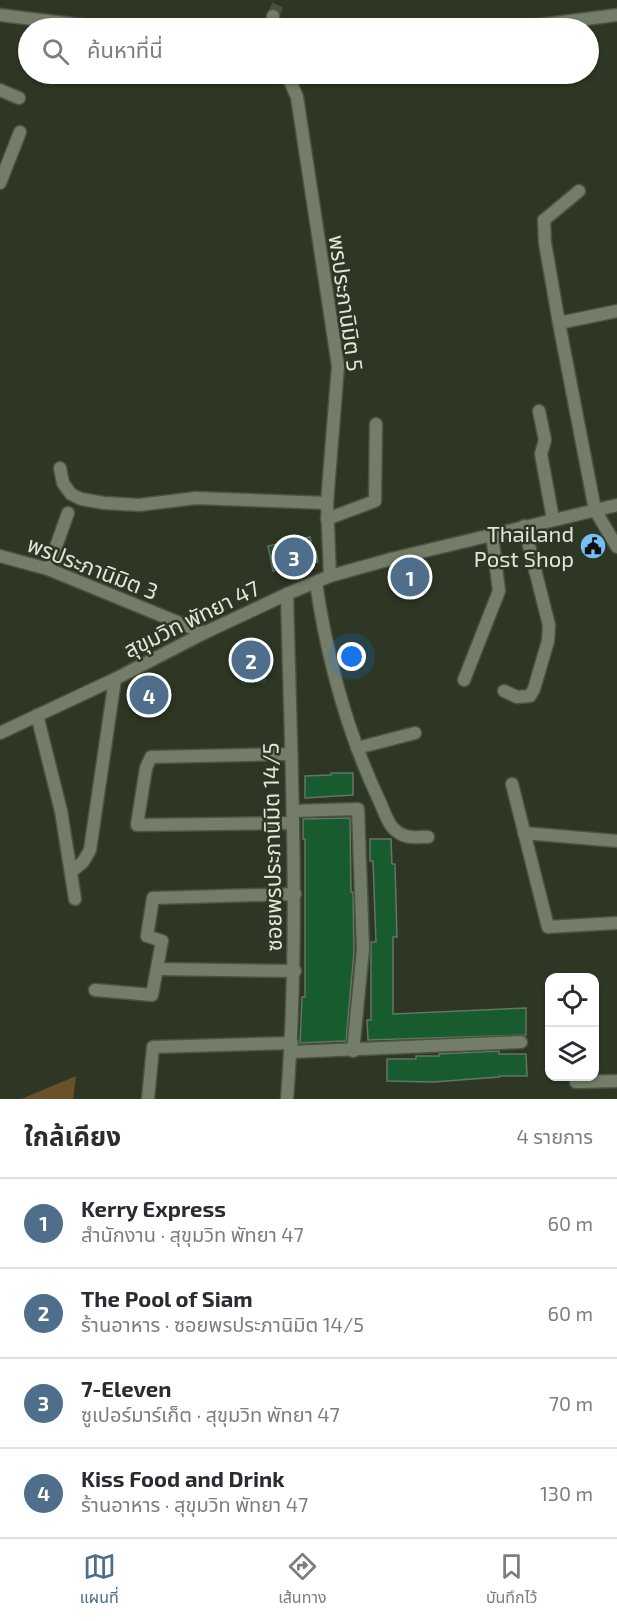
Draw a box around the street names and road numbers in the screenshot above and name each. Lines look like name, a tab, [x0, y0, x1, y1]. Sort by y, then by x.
street label: พรประภานิมิต 5	[325, 233, 369, 373]
street label: พรประภานิมิต 3	[24, 530, 162, 604]
street label: สุขุมวิท พัทยา 47	[119, 574, 264, 664]
street label: ซอยพรประภานิมิต 14/5	[256, 742, 286, 952]

